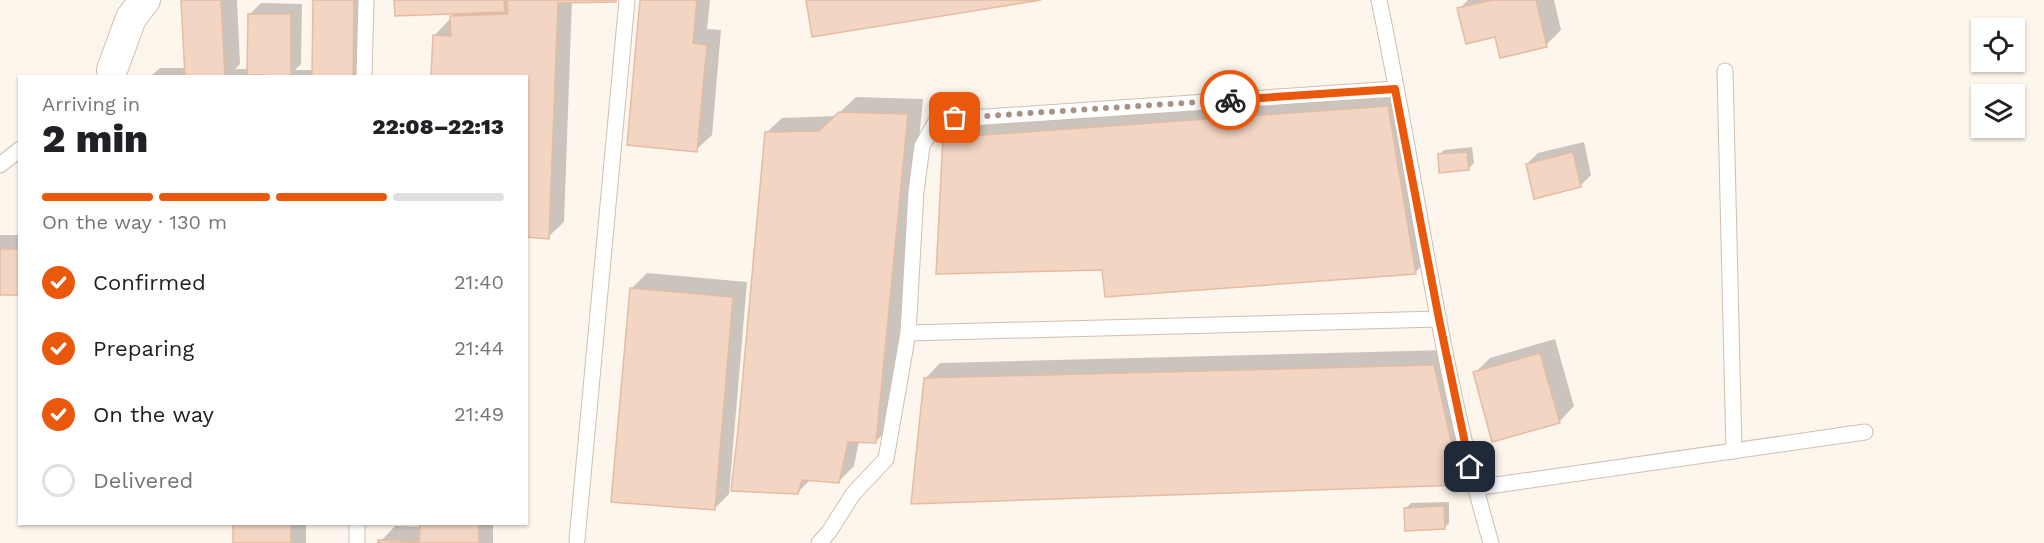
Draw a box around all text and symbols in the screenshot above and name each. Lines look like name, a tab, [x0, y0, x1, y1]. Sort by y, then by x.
map controls	[1971, 18, 2025, 138]
button: locate	[1971, 18, 2025, 72]
courier	[1200, 70, 1260, 130]
icon: bike	[1214, 84, 1247, 117]
button: layers	[1971, 84, 2025, 138]
text: Arriving in	[42, 92, 140, 116]
pin	[929, 92, 980, 143]
icon: bag	[938, 101, 971, 134]
text: 22:08–22:13	[372, 114, 504, 139]
text: 2 min	[42, 116, 148, 161]
text: On the way · 130 m	[42, 210, 227, 234]
icon: check	[42, 266, 75, 299]
text: Confirmed	[93, 270, 206, 295]
text: 21:40	[454, 270, 504, 294]
icon: check	[42, 332, 75, 365]
text: Preparing	[93, 336, 194, 361]
text: 21:44	[454, 336, 504, 360]
icon: check	[42, 398, 75, 431]
text: On the way	[93, 402, 214, 427]
text: 21:49	[454, 402, 504, 426]
pin	[1444, 441, 1495, 492]
icon: home	[1453, 450, 1486, 483]
text: Delivered	[93, 468, 193, 493]

